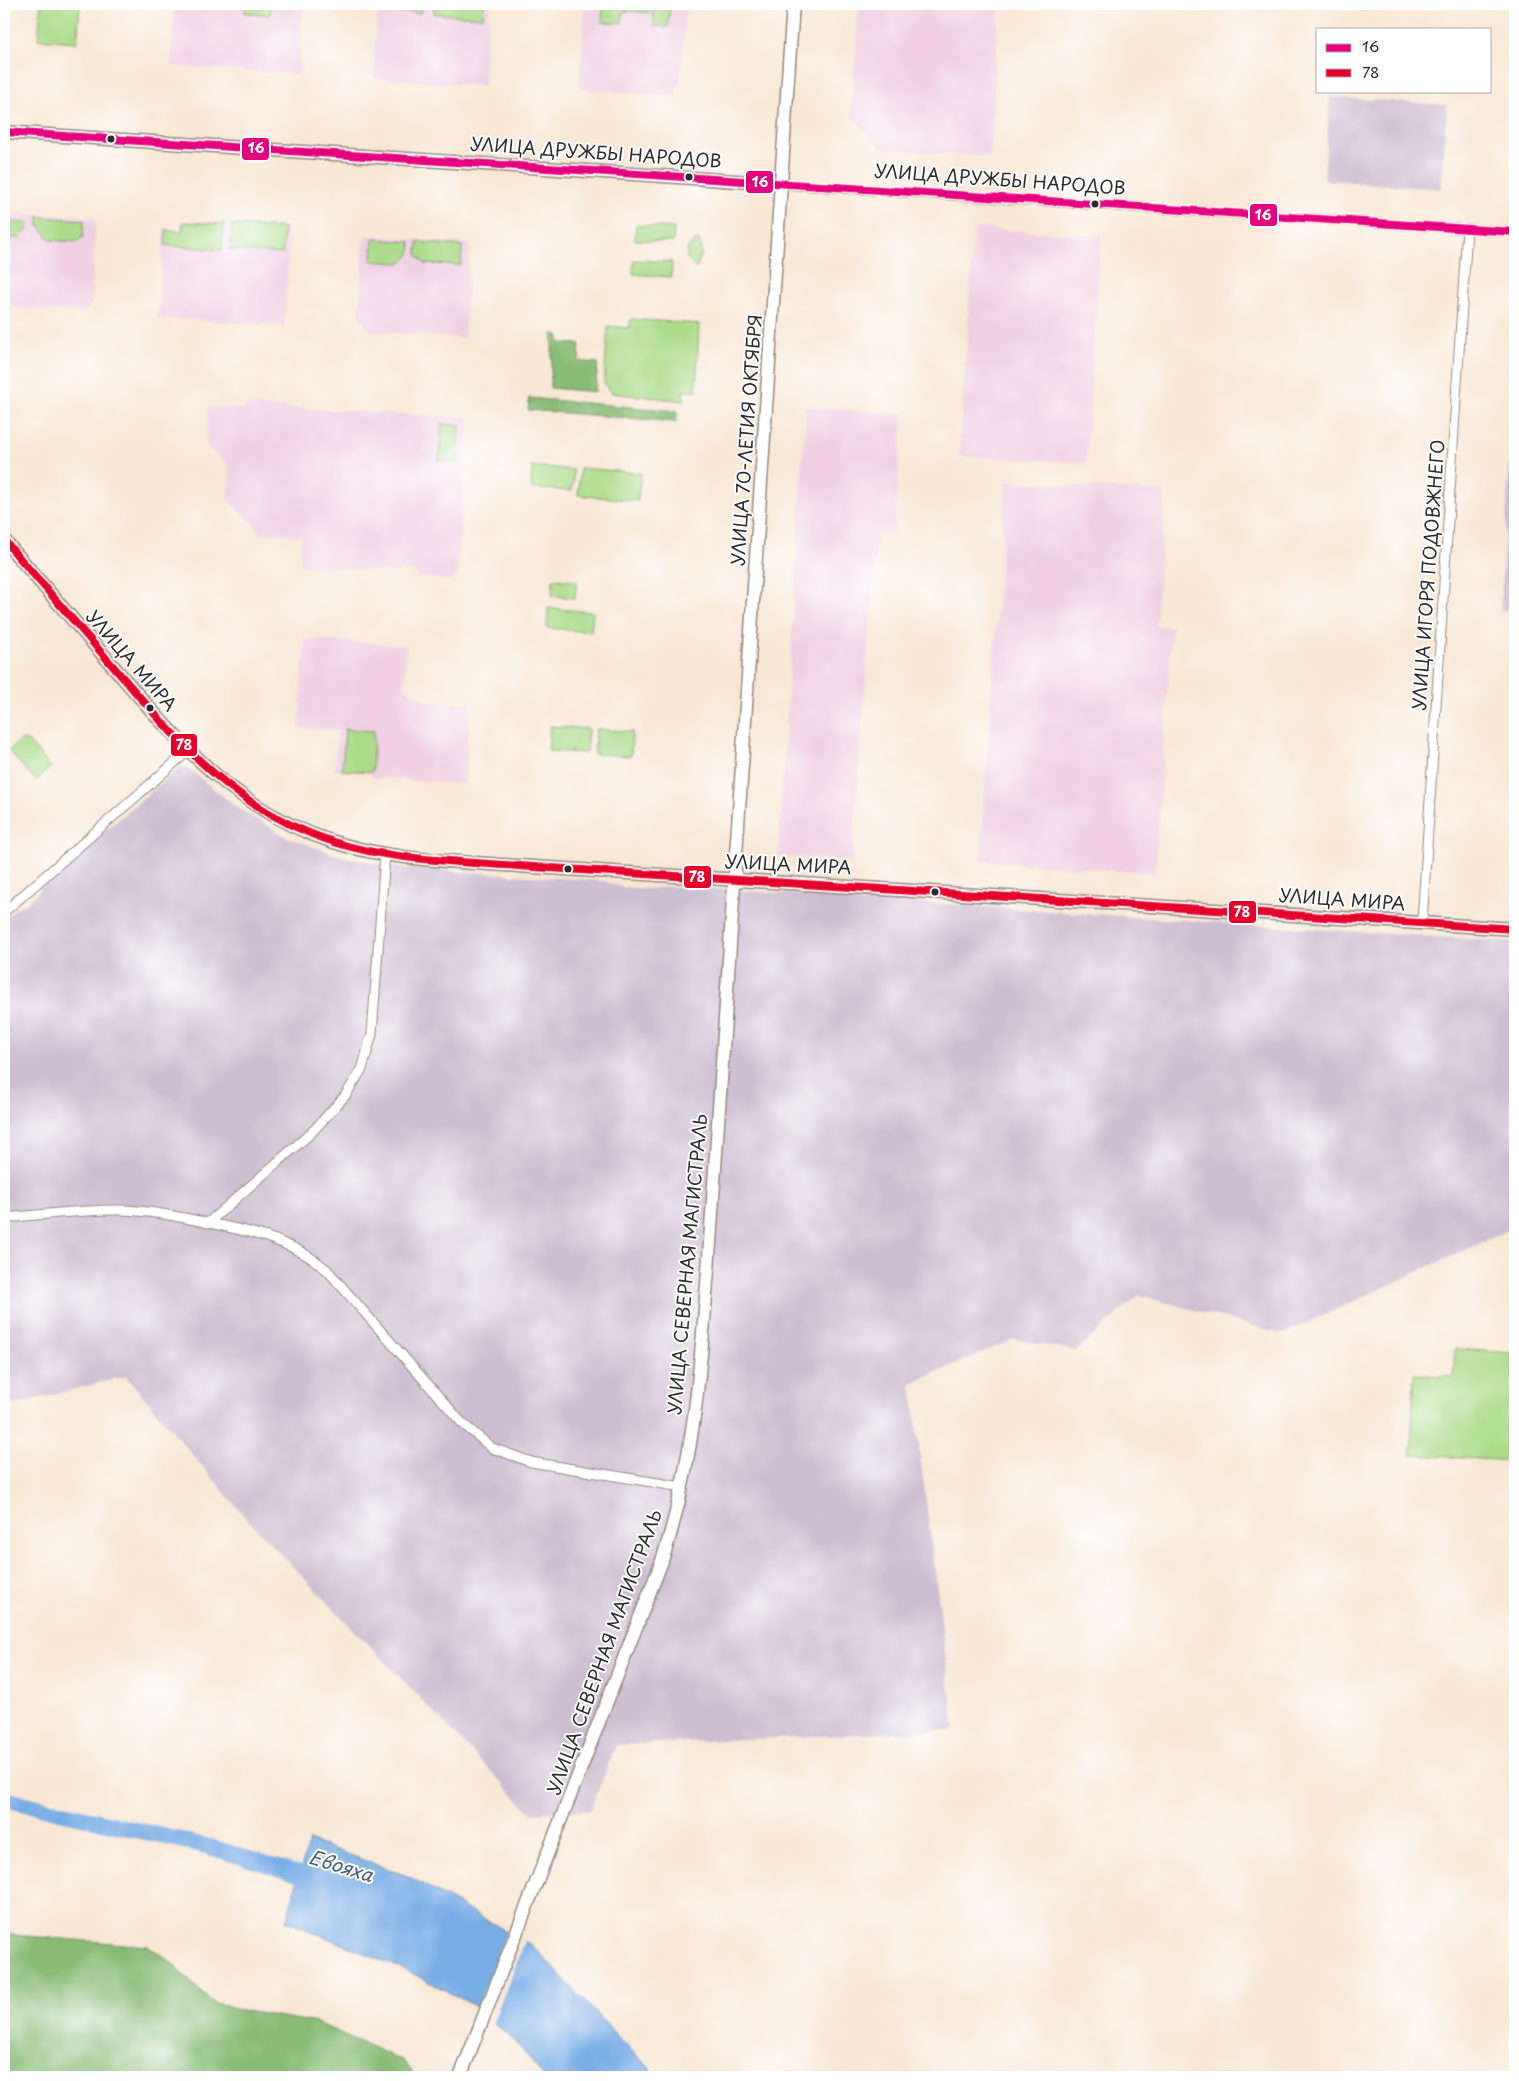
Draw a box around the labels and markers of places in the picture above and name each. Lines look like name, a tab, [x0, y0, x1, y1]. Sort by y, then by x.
unlabelled marker	[106, 134, 116, 144]
unlabelled marker	[684, 172, 694, 182]
unlabelled marker	[1090, 199, 1100, 209]
unlabelled marker	[145, 703, 155, 713]
unlabelled marker	[563, 864, 573, 874]
unlabelled marker	[930, 887, 940, 897]

